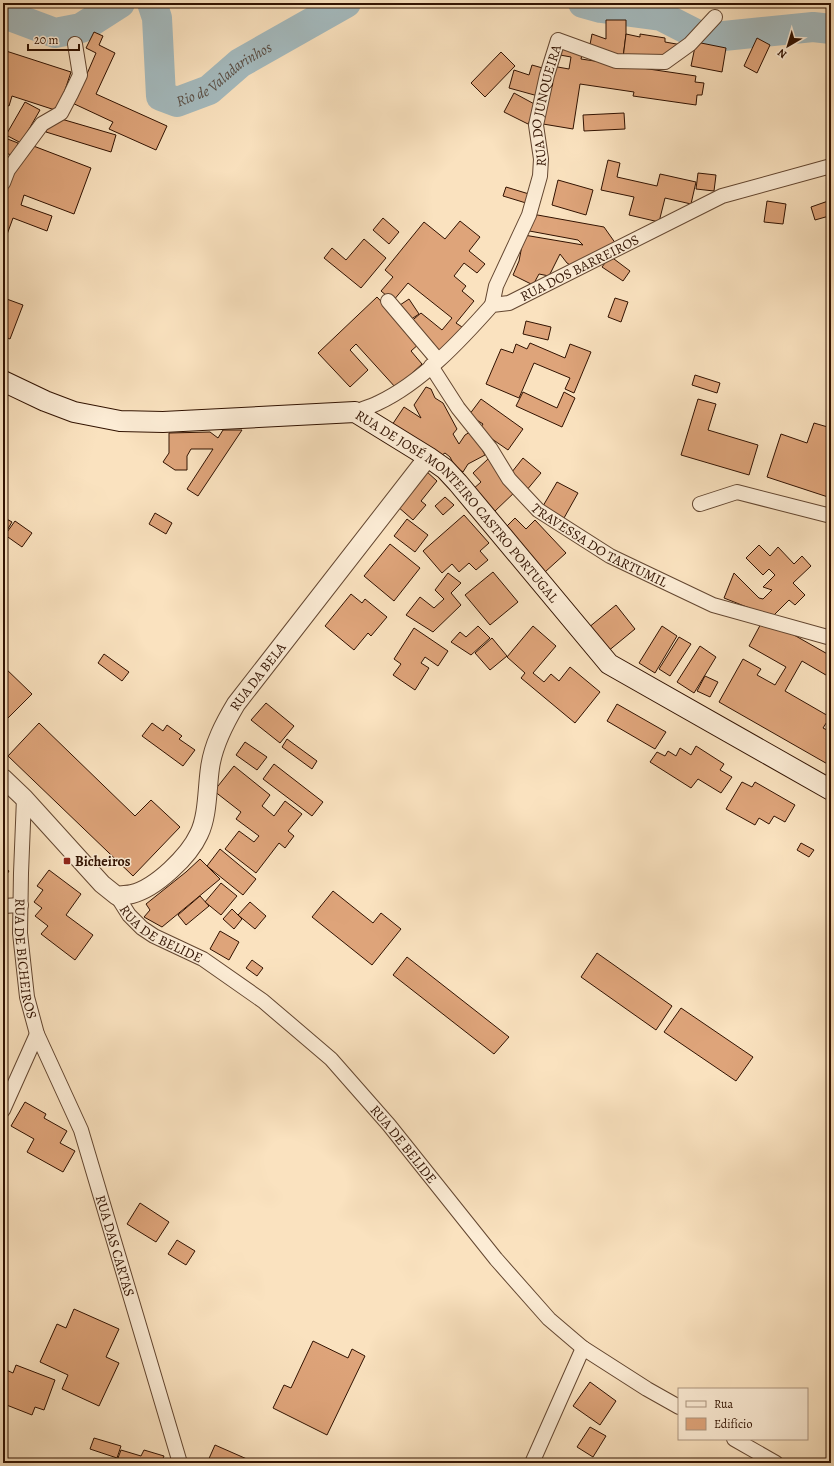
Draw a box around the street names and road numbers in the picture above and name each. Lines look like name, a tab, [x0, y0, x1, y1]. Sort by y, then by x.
street label: RUA DO JUNQUEIRA	[526, 42, 566, 167]
street label: RUA DOS BARREIROS	[517, 230, 642, 306]
street label: RUA DE JOSÉ MONTEIRO CASTRO PORTUGAL	[352, 405, 563, 607]
street label: TRAVESSA DO TARTUMIL	[527, 499, 671, 592]
street label: RUA DA BELA	[225, 638, 291, 714]
street label: RUA DE BICHEIROS	[10, 898, 41, 1021]
street label: RUA DE BELIDE	[115, 901, 206, 968]
street label: RUA DE BELIDE	[366, 1101, 441, 1188]
street label: RUA DAS CARTAS	[91, 1193, 139, 1299]

